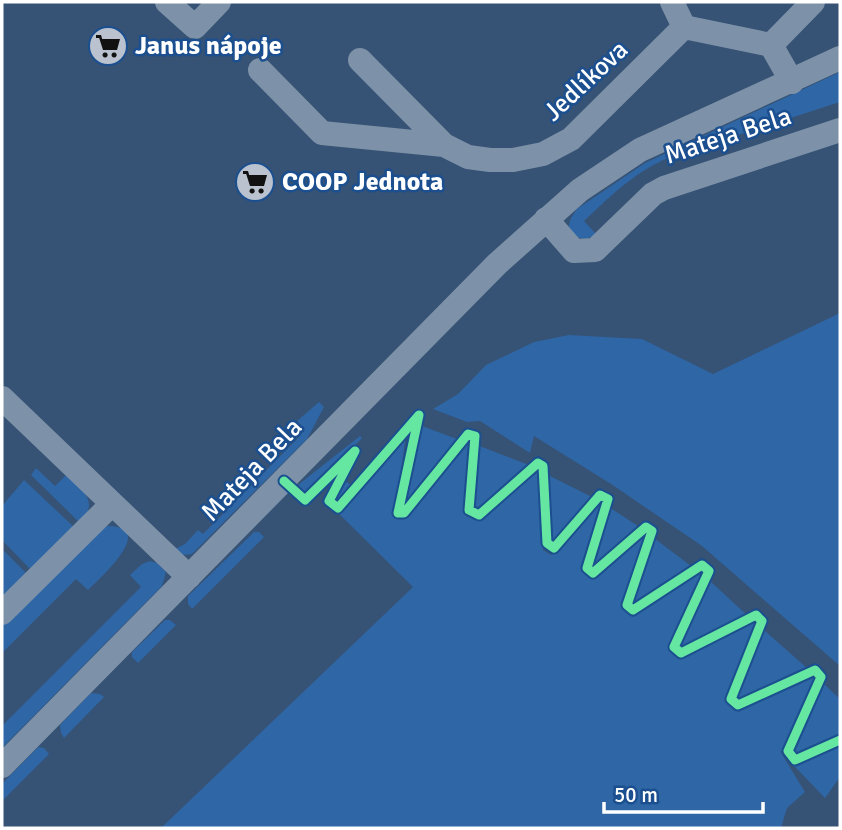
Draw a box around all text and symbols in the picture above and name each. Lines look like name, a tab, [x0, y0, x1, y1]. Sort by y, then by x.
supermarket icon: Janus nápoje	[87, 25, 129, 67]
place label: Janus nápoje	[135, 30, 282, 62]
street label: Jedlíkova	[537, 34, 635, 128]
street label: Mateja Bela	[661, 100, 795, 172]
supermarket icon: COOP Jednota	[234, 161, 276, 203]
place label: COOP Jednota	[282, 166, 443, 198]
street label: Mateja Bela	[195, 412, 309, 528]
scale bar	[604, 770, 763, 814]
text: 50 m	[614, 782, 658, 808]

